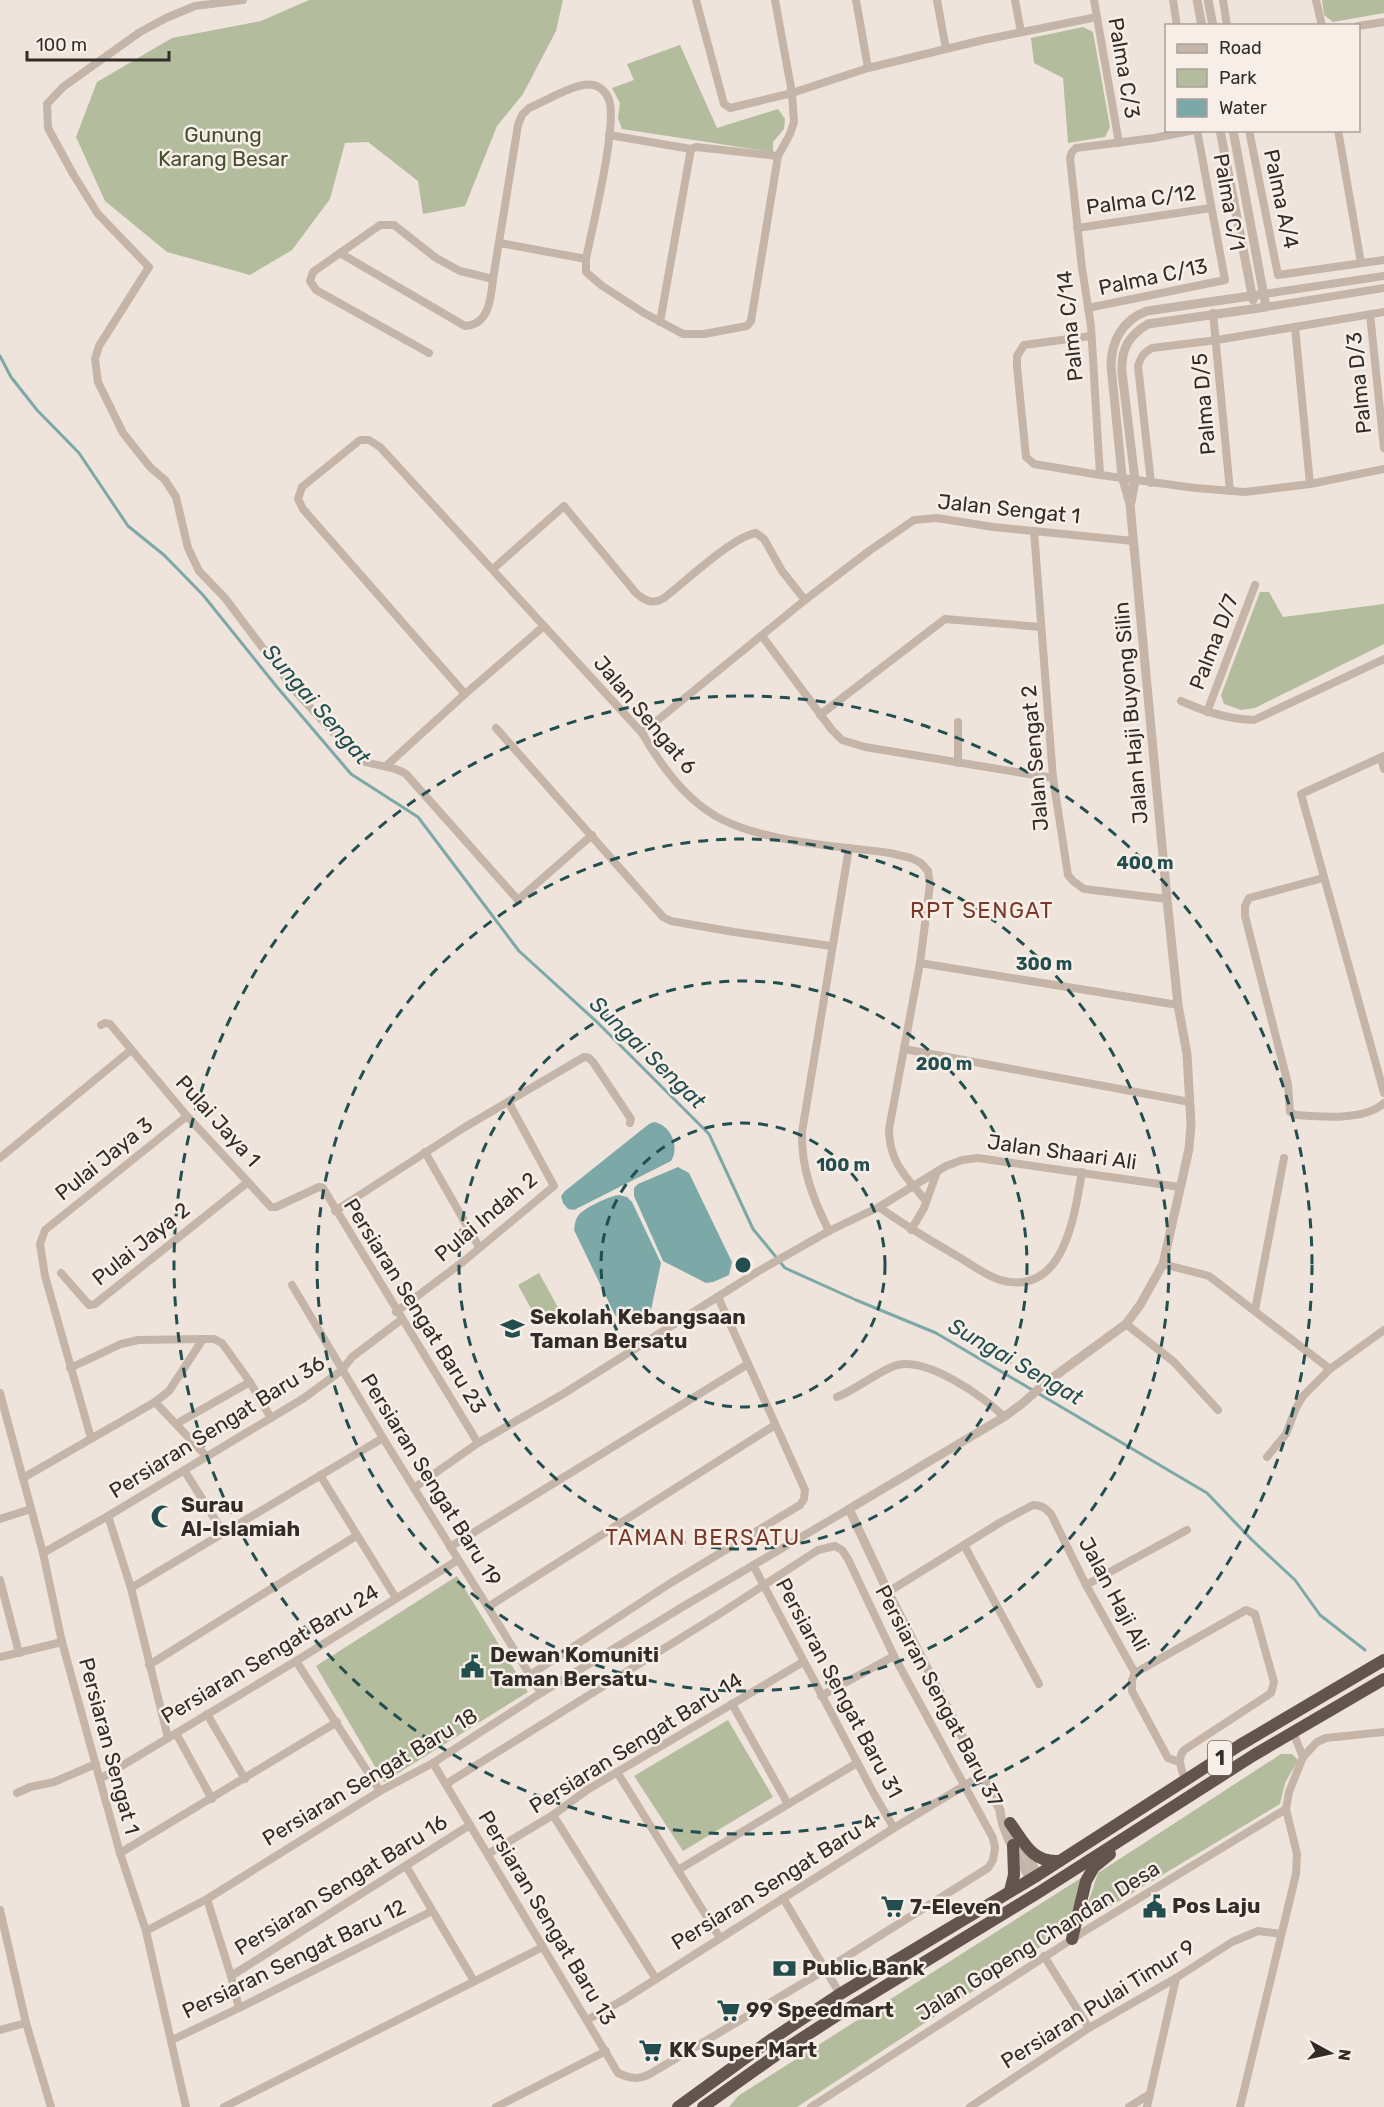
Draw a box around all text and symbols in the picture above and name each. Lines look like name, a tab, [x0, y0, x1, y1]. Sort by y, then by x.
street label: Palma C/3	[1103, 16, 1146, 120]
scale bar	[27, 24, 170, 62]
legend	[1165, 24, 1360, 132]
text: 100 m	[36, 34, 87, 56]
text: Road	[1219, 37, 1262, 59]
text: Park	[1219, 67, 1257, 89]
text: Water	[1219, 97, 1267, 119]
park label: Gunung Karang Besar	[158, 122, 288, 171]
street label: Palma A/4	[1259, 147, 1304, 251]
street label: Palma C/1	[1209, 151, 1250, 252]
street label: Palma C/12	[1085, 179, 1197, 220]
street label: Palma C/13	[1096, 253, 1210, 300]
street label: Palma C/14	[1051, 269, 1088, 383]
street label: Palma D/3	[1341, 331, 1376, 435]
street label: Palma D/5	[1187, 352, 1220, 456]
street label: Jalan Sengat 1	[936, 489, 1082, 528]
street label: Palma D/7	[1184, 590, 1243, 693]
street label: Jalan Haji Buyong Silin	[1108, 601, 1153, 825]
water label: Sungai Sengat	[257, 639, 377, 770]
street label: Jalan Sengat 6	[589, 650, 702, 779]
street label: Jalan Sengat 2	[1016, 684, 1053, 832]
text: 400 m	[1116, 852, 1174, 874]
district label: RPT SENGAT	[910, 897, 1054, 924]
text: 300 m	[1016, 953, 1072, 975]
water label: Sungai Sengat	[584, 990, 712, 1115]
text: 200 m	[916, 1053, 972, 1075]
street label: Pulai Jaya 1	[171, 1070, 266, 1172]
street label: Pulai Jaya 3	[50, 1112, 157, 1206]
street label: Jalan Shaari Ali	[986, 1129, 1138, 1174]
text: 100 m	[816, 1154, 870, 1176]
street label: Pulai Indah 2	[429, 1167, 542, 1267]
street label: Persiaran Sengat Baru 23	[339, 1194, 492, 1418]
street label: Pulai Jaya 2	[87, 1197, 194, 1290]
centre of rings	[733, 1255, 753, 1275]
place label: Sekolah Kebangsaan Taman Bersatu	[530, 1304, 746, 1353]
water label: Sungai Sengat	[944, 1312, 1088, 1411]
school or university icon: Sekolah Kebangsaan Taman Bersatu	[499, 1316, 525, 1342]
street label: Persiaran Sengat Baru 36	[104, 1350, 329, 1503]
street label: Persiaran Sengat Baru 19	[356, 1369, 507, 1590]
place label: Surau Al-Islamiah	[181, 1492, 300, 1541]
mosque icon: Surau Al-Islamiah	[150, 1504, 176, 1530]
district label: TAMAN BERSATU	[605, 1524, 801, 1551]
street label: Jalan Haji Ali	[1074, 1533, 1155, 1655]
street label: Persiaran Sengat Baru 31	[771, 1574, 908, 1802]
street label: Persiaran Sengat Baru 24	[156, 1579, 383, 1728]
street label: Persiaran Sengat Baru 37	[870, 1581, 1009, 1811]
place label: Dewan Komuniti Taman Bersatu	[490, 1642, 659, 1691]
public building icon: Dewan Komuniti Taman Bersatu	[459, 1654, 485, 1680]
street label: Persiaran Sengat 1	[74, 1655, 145, 1837]
street label: Persiaran Sengat Baru 14	[525, 1667, 747, 1818]
street label: Persiaran Sengat Baru 18	[258, 1702, 482, 1851]
road number: 1	[1208, 1741, 1232, 1775]
street label: Persiaran Sengat Baru 13	[473, 1806, 621, 2029]
street label: Persiaran Sengat Baru 4	[667, 1808, 881, 1955]
street label: Persiaran Sengat Baru 16	[230, 1809, 452, 1960]
street label: Jalan Gopeng Chandan Desa	[912, 1855, 1164, 2026]
public building icon: Pos Laju	[1141, 1893, 1167, 1919]
place label: Pos Laju	[1172, 1893, 1260, 1918]
street label: Persiaran Sengat Baru 12	[178, 1894, 410, 2024]
supermarket icon: 7-Eleven	[879, 1894, 905, 1920]
place label: 7-Eleven	[910, 1894, 1001, 1919]
street label: Persiaran Pulai Timur 9	[996, 1934, 1199, 2073]
bank icon: Public Bank	[771, 1955, 797, 1981]
place label: Public Bank	[802, 1955, 925, 1980]
supermarket icon: 99 Speedmart	[715, 1997, 741, 2023]
place label: 99 Speedmart	[746, 1997, 894, 2022]
north arrow	[1300, 2023, 1360, 2083]
supermarket icon: KK Super Mart	[638, 2037, 664, 2063]
place label: KK Super Mart	[669, 2037, 817, 2062]
text: N	[1334, 2048, 1355, 2062]

